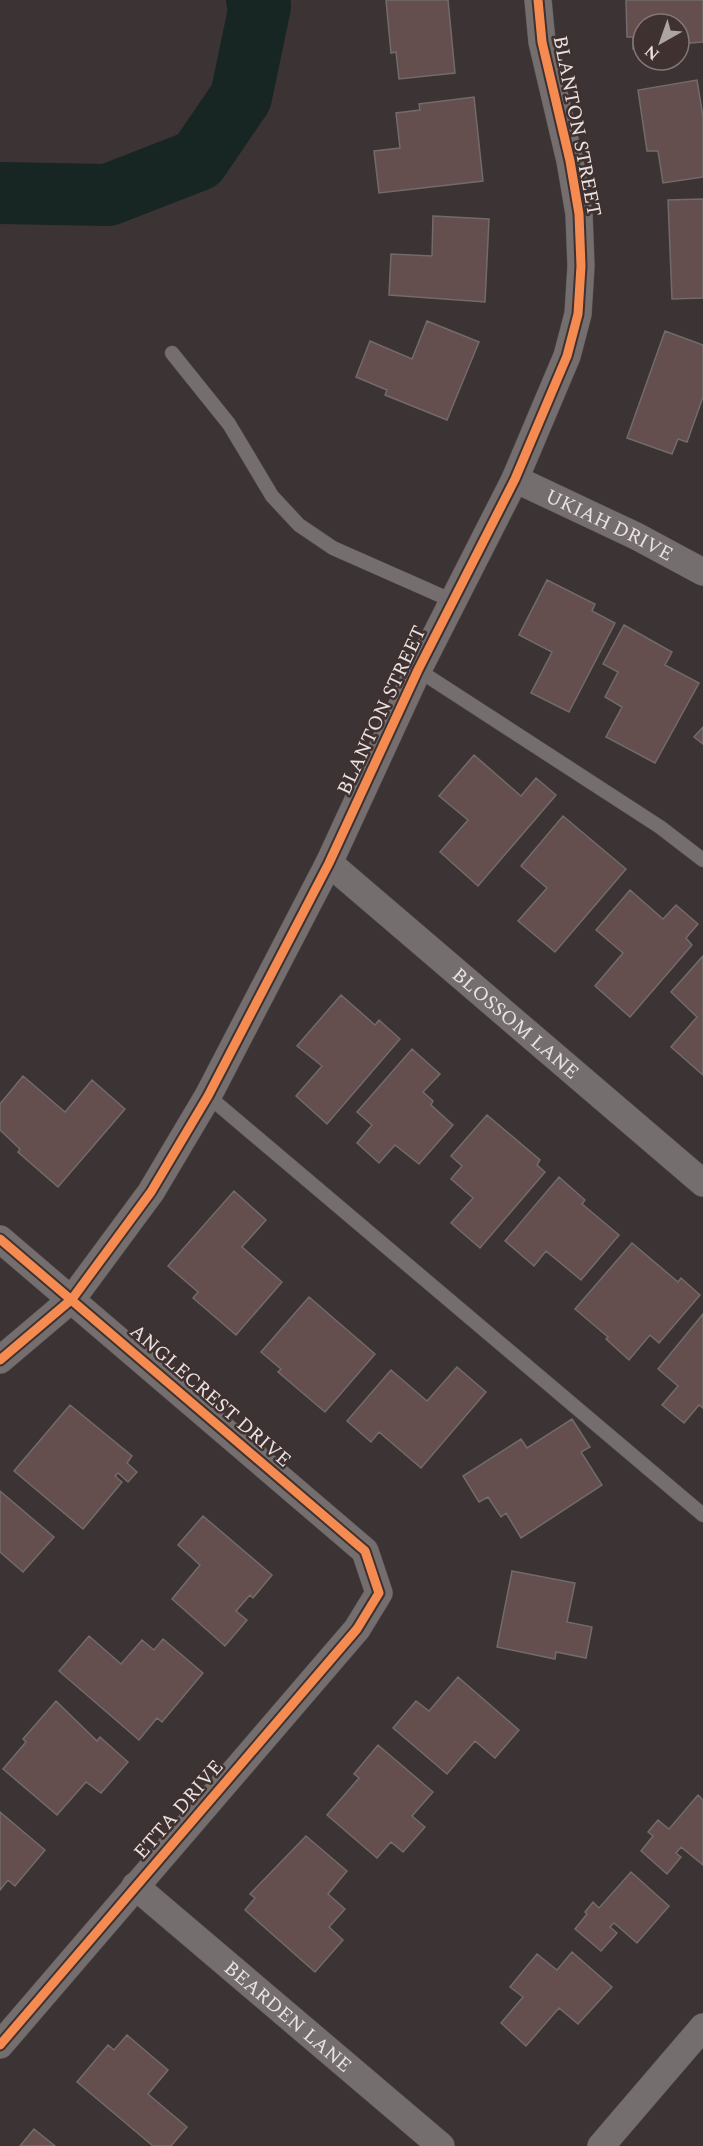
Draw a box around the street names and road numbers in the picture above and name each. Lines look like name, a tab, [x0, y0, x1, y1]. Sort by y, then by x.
street label: BLANTON STREET	[545, 33, 609, 219]
street label: UKIAH DRIVE	[540, 481, 679, 569]
street label: BLANTON STREET	[329, 621, 434, 800]
street label: BLOSSOM LANE	[445, 960, 586, 1087]
street label: ANGLECREST DRIVE	[123, 1317, 298, 1475]
street label: ETTA DRIVE	[127, 1753, 231, 1866]
street label: BEARDEN LANE	[217, 1954, 358, 2080]

